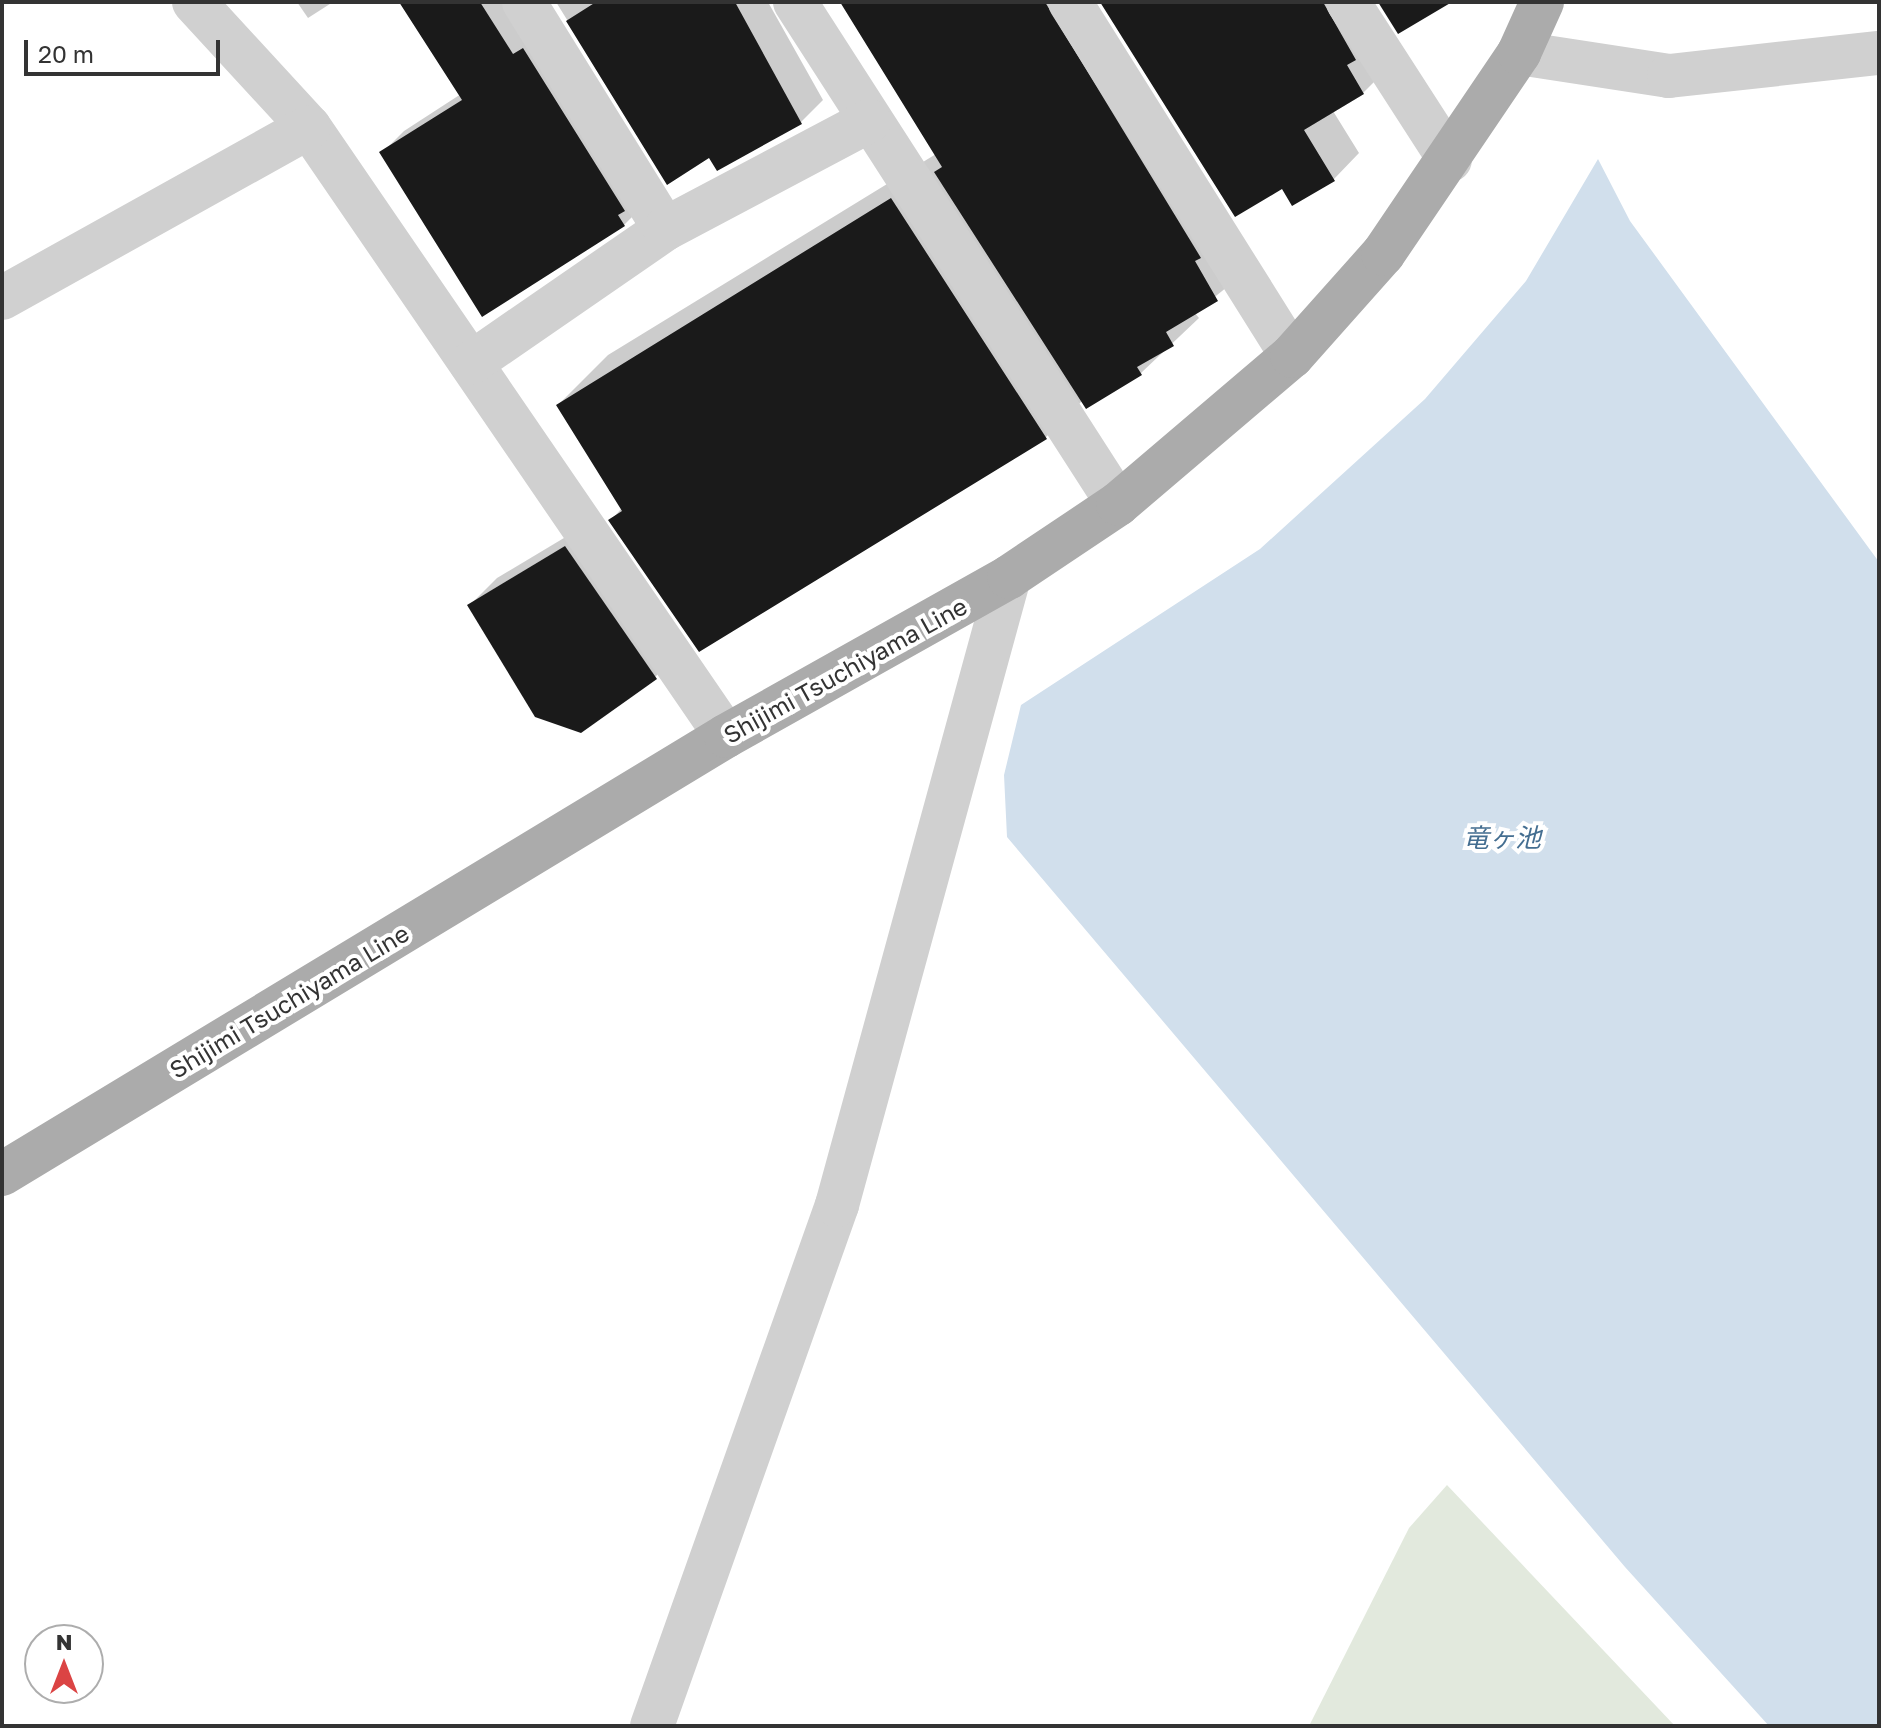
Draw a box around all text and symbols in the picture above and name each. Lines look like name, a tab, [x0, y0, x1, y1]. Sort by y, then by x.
scale bar	[28, 24, 224, 74]
text: 20 m	[38, 39, 94, 68]
street label: Shijimi Tsuchiyama Line	[718, 591, 972, 749]
water label: 竜ヶ池	[1463, 822, 1541, 854]
street label: Shijimi Tsuchiyama Line	[164, 918, 414, 1084]
north arrow	[24, 1624, 104, 1704]
text: N	[56, 1628, 72, 1655]

